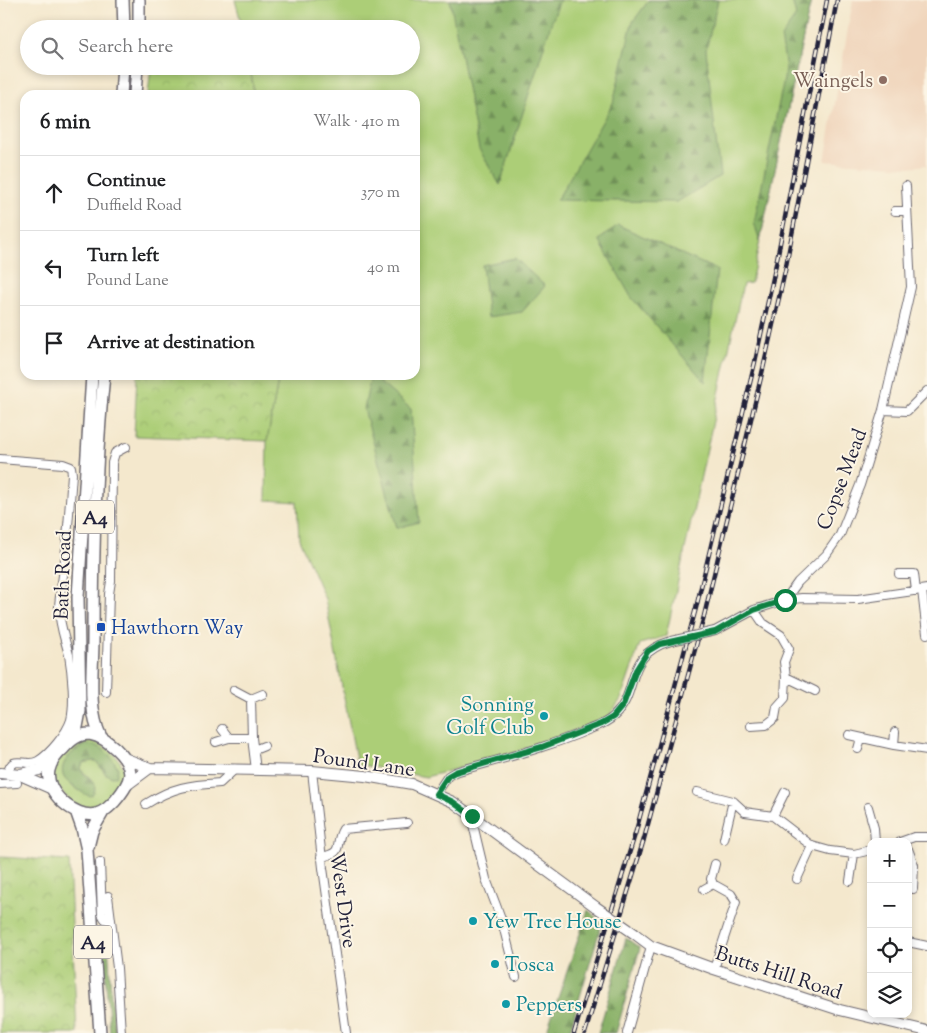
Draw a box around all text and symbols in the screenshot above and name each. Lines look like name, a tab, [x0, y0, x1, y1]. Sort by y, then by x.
search box	[20, 20, 420, 75]
icon: search	[38, 34, 66, 62]
text: Search here	[78, 34, 173, 61]
place label: Waingels	[793, 68, 873, 97]
marker: Waingels	[877, 74, 889, 86]
text: 6 min	[40, 108, 91, 138]
text: Walk · 410 m	[313, 111, 400, 134]
text: Continue	[87, 168, 166, 195]
icon: ahead	[40, 179, 68, 207]
text: 370 m	[361, 182, 400, 205]
text: Duffield Road	[87, 195, 182, 218]
text: Turn left	[87, 243, 159, 270]
icon: left	[40, 254, 68, 282]
text: 40 m	[367, 257, 400, 280]
text: Pound Lane	[87, 270, 169, 293]
icon: arrive	[40, 329, 68, 357]
text: Arrive at destination	[87, 330, 255, 357]
street label: Copse Mead	[811, 425, 876, 535]
road number: A4	[76, 501, 114, 534]
street label: Bath Road	[48, 530, 81, 620]
route start	[774, 589, 797, 612]
place label: Hawthorn Way	[111, 615, 244, 644]
marker: Hawthorn Way	[95, 621, 107, 633]
place label: Sonning Golf Club	[446, 692, 534, 744]
marker: Sonning Golf Club	[538, 710, 550, 722]
street label: Pound Lane	[311, 743, 416, 786]
route end	[461, 805, 484, 828]
map controls	[867, 838, 912, 1018]
button: +	[867, 838, 912, 883]
street label: West Drive	[320, 850, 363, 950]
button: −	[867, 883, 912, 928]
place label: Yew Tree House	[483, 909, 622, 938]
marker: Yew Tree House	[467, 915, 479, 927]
road number: A4	[74, 926, 112, 959]
button: locate	[867, 928, 912, 973]
street label: Butts Hill Road	[711, 940, 845, 1009]
place label: Tosca	[505, 952, 554, 981]
marker: Tosca	[489, 958, 501, 970]
button: layers	[867, 973, 912, 1018]
place label: Peppers	[516, 992, 582, 1021]
marker: Peppers	[500, 998, 512, 1010]

